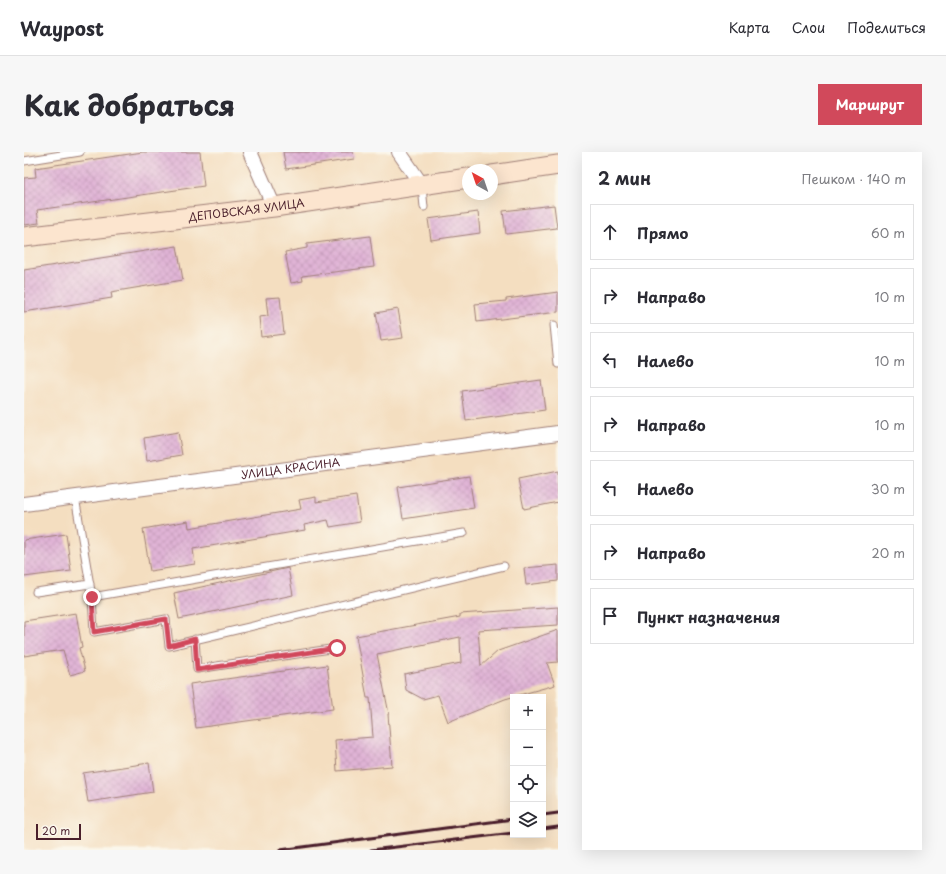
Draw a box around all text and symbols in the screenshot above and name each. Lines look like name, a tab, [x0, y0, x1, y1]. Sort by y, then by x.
text: Waypost	[20, 14, 104, 42]
text: Карта	[729, 17, 770, 38]
text: Слои	[792, 17, 825, 38]
text: Поделиться	[847, 17, 926, 38]
text: Как добраться	[24, 83, 235, 126]
button: Маршрут	[818, 84, 922, 125]
north arrow	[462, 164, 498, 200]
text: 2 мин	[598, 165, 651, 191]
text: Пешком · 140 m	[802, 169, 906, 188]
street label: ДЕПОВСКАЯ УЛИЦА	[186, 193, 306, 225]
icon: ahead	[599, 221, 621, 243]
text: Прямо	[637, 221, 688, 244]
text: 60 m	[871, 223, 905, 242]
icon: right	[599, 285, 621, 307]
text: Направо	[637, 285, 706, 308]
text: 10 m	[875, 287, 905, 306]
icon: left	[599, 349, 621, 371]
text: Налево	[637, 349, 694, 372]
text: 10 m	[875, 351, 905, 370]
icon: right	[599, 413, 621, 435]
text: Направо	[637, 413, 706, 436]
text: 10 m	[875, 415, 905, 434]
street label: УЛИЦА КРАСИНА	[240, 453, 342, 483]
icon: left	[599, 477, 621, 499]
text: Налево	[637, 477, 694, 500]
text: 30 m	[871, 479, 905, 498]
icon: right	[599, 541, 621, 563]
text: Направо	[637, 541, 706, 564]
text: 20 m	[871, 543, 905, 562]
route end	[83, 588, 101, 606]
icon: arrive	[599, 605, 621, 627]
text: Пункт назначения	[637, 605, 780, 628]
route start	[328, 639, 346, 657]
map controls	[510, 694, 546, 838]
button: +	[510, 694, 546, 730]
button: −	[510, 730, 546, 766]
button: locate	[510, 766, 546, 802]
button: layers	[510, 802, 546, 838]
scale bar	[36, 822, 81, 841]
text: 20 m	[42, 822, 70, 839]

